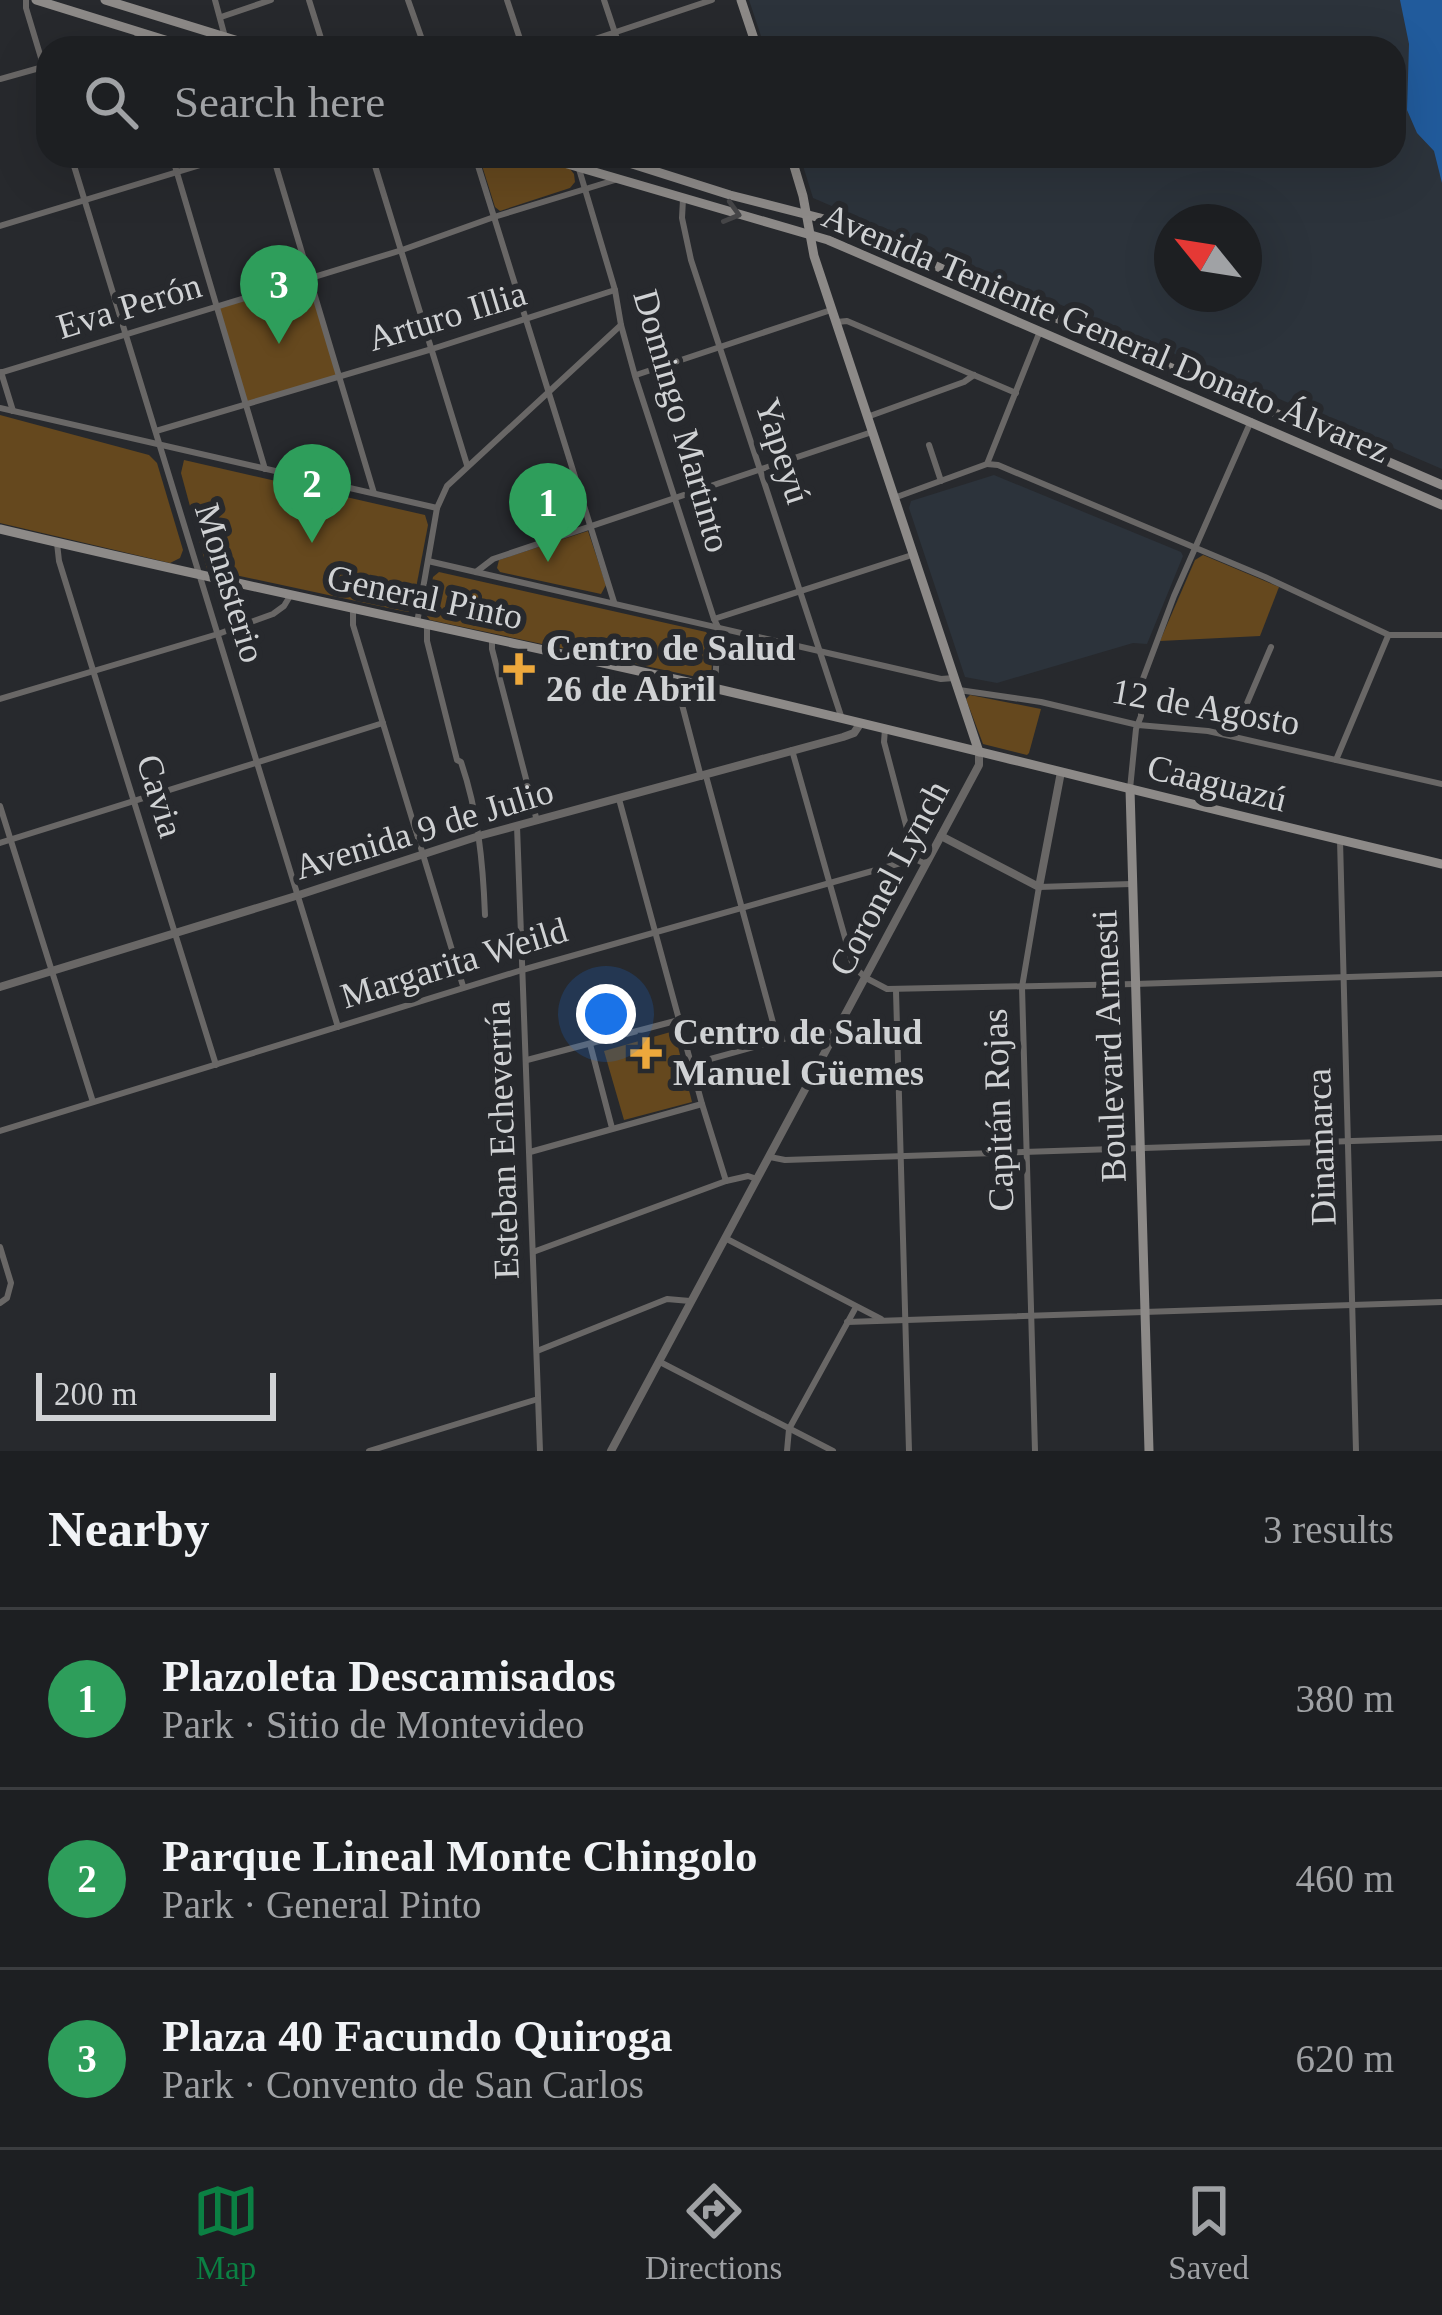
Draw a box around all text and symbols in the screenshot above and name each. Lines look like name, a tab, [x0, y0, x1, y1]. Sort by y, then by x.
search box	[36, 36, 1406, 168]
icon: search	[78, 69, 144, 135]
text: Search here	[174, 77, 385, 127]
street label: Avenida Teniente General Donato Álvarez	[817, 195, 1395, 471]
one-way arrow	[721, 199, 742, 224]
north arrow	[1154, 204, 1262, 312]
pin: 3	[240, 245, 318, 344]
street label: Eva Perón	[52, 265, 206, 347]
street label: Arturo Illia	[363, 273, 531, 359]
street label: Domingo Martinto	[625, 285, 739, 557]
street label: Yapeyú	[747, 393, 819, 509]
pin: 2	[273, 444, 351, 543]
pin: 1	[509, 463, 587, 562]
street label: Monasterio	[187, 499, 273, 667]
street label: General Pinto	[324, 557, 526, 637]
place label: Centro de Salud 26 de Abril	[546, 628, 795, 709]
marker: Centro de Salud 26 de Abril	[503, 653, 535, 685]
street label: 12 de Agosto	[1109, 671, 1303, 743]
street label: Caaguazú	[1143, 746, 1291, 820]
street label: Cavia	[129, 750, 191, 842]
street label: Avenida 9 de Julio	[290, 771, 558, 887]
street label: Coronel Lynch	[821, 774, 957, 982]
street label: Boulevard Armesti	[1084, 909, 1134, 1183]
street label: Margarita Weild	[336, 910, 572, 1016]
your location	[576, 984, 636, 1044]
street label: Esteban Echeverría	[477, 1000, 527, 1280]
street label: Capitán Rojas	[974, 1008, 1022, 1212]
place label: Centro de Salud Manuel Güemes	[673, 1012, 924, 1093]
marker: Centro de Salud Manuel Güemes	[630, 1037, 662, 1069]
street label: Dinamarca	[1298, 1067, 1344, 1227]
scale bar	[36, 1367, 276, 1420]
text: 200 m	[54, 1376, 137, 1412]
text: Nearby	[48, 1501, 209, 1557]
text: 3 results	[1263, 1508, 1394, 1551]
text: Plazoleta Descamisados	[162, 1651, 616, 1701]
text: 1	[77, 1677, 97, 1720]
text: 380 m	[1295, 1677, 1394, 1720]
text: Park · Sitio de Montevideo	[162, 1703, 584, 1746]
text: Parque Lineal Monte Chingolo	[162, 1831, 757, 1881]
text: 2	[77, 1857, 97, 1900]
text: 460 m	[1295, 1857, 1394, 1900]
text: Park · General Pinto	[162, 1883, 482, 1926]
text: Plaza 40 Facundo Quiroga	[162, 2011, 672, 2061]
text: 3	[77, 2037, 97, 2080]
text: 620 m	[1295, 2037, 1394, 2080]
text: Park · Convento de San Carlos	[162, 2063, 644, 2106]
tab: Map	[193, 2178, 259, 2287]
tab: Directions	[645, 2178, 782, 2287]
tab: Saved	[1168, 2178, 1249, 2287]

